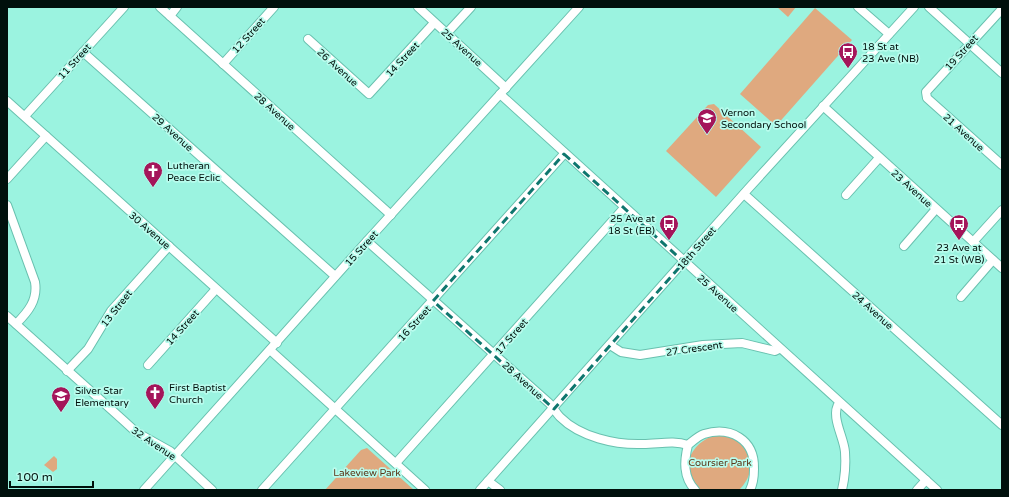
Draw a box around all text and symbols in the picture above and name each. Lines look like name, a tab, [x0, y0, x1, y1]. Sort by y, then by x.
street label: 12 Street	[230, 15, 268, 56]
street label: 25 Avenue	[438, 26, 485, 69]
street label: 19 Street	[943, 32, 981, 73]
street label: 14 Street	[383, 39, 422, 80]
street label: 11 Street	[56, 41, 94, 82]
bus stop icon: 18 St at 23 Ave (NB)	[837, 41, 859, 69]
place label: 18 St at 23 Ave (NB)	[862, 41, 919, 65]
street label: 26 Avenue	[314, 46, 361, 89]
street label: 28 Avenue	[251, 90, 298, 133]
school or university icon: Vernon Secondary School	[696, 107, 718, 135]
place label: Vernon Secondary School	[721, 107, 806, 131]
street label: 29 Avenue	[149, 111, 196, 154]
street label: 21 Avenue	[940, 111, 987, 154]
church icon: Lutheran Peace Eclic	[142, 160, 164, 188]
place label: Lutheran Peace Eclic	[167, 160, 220, 184]
street label: 23 Avenue	[888, 167, 935, 210]
street label: 30 Avenue	[126, 210, 173, 252]
place label: 25 Ave at 18 St (EB)	[608, 213, 655, 237]
bus stop icon: 25 Ave at 18 St (EB)	[658, 213, 680, 241]
bus stop icon: 23 Ave at 21 St (WB)	[948, 213, 970, 241]
street label: 18th Street	[675, 224, 719, 273]
street label: 15 Street	[343, 228, 381, 269]
place label: 23 Ave at 21 St (WB)	[934, 242, 984, 266]
street label: 25 Avenue	[694, 272, 741, 315]
street label: 13 Street	[99, 288, 135, 330]
street label: 24 Avenue	[849, 289, 896, 332]
street label: 16 Street	[396, 303, 434, 344]
street label: 14 Street	[164, 307, 202, 348]
street label: 17 Street	[493, 316, 531, 357]
street label: 27 Crescent	[665, 339, 723, 359]
street label: 28 Avenue	[499, 359, 546, 402]
church icon: First Baptist Church	[144, 382, 166, 410]
place label: First Baptist Church	[169, 382, 226, 406]
school or university icon: Silver Star Elementary	[50, 385, 72, 413]
place label: Silver Star Elementary	[75, 385, 130, 409]
street label: 32 Avenue	[129, 425, 178, 463]
park label: Coursier Park	[688, 457, 752, 469]
scale bar	[10, 463, 93, 489]
park label: Lakeview Park	[333, 467, 401, 479]
text: 100 m	[16, 470, 53, 484]

